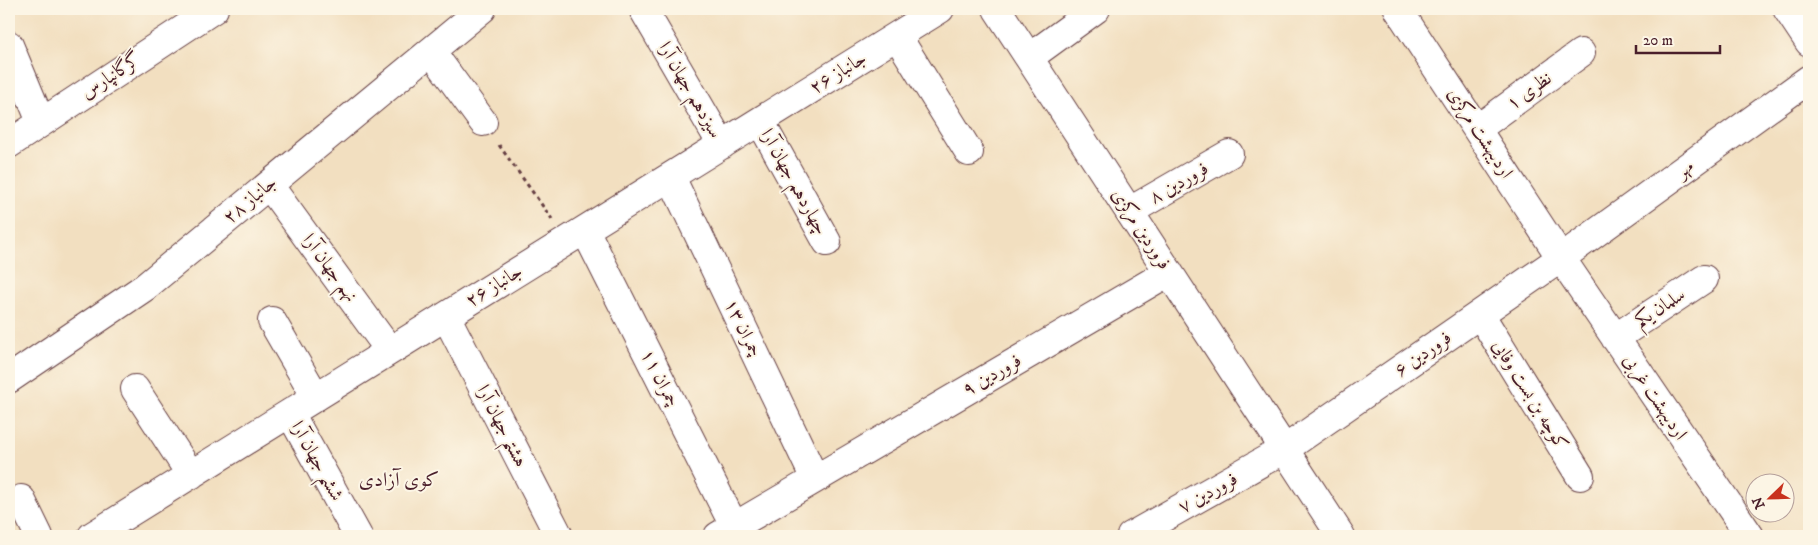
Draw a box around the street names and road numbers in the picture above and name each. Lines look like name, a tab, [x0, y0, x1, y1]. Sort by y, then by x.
street label: سیزدهم جهان آرا	[648, 38, 727, 145]
street label: گرگانپارس	[75, 46, 145, 104]
street label: جانباز ۲۶	[805, 47, 871, 99]
street label: نظری ۱	[1502, 67, 1556, 115]
street label: اردیبهشت مرکزی	[1441, 83, 1518, 183]
street label: چهاردهم جهان آرا	[750, 125, 833, 242]
street label: مهر	[1670, 155, 1698, 184]
street label: فروردین ۸	[1145, 157, 1213, 209]
street label: جانباز ۲۸	[219, 171, 281, 229]
street label: فروردین مرکزی	[1105, 184, 1176, 274]
street label: نهم جهان آرا	[293, 229, 363, 310]
street label: جانباز ۲۶	[461, 260, 527, 312]
street label: سلمان یکم	[1630, 283, 1692, 337]
street label: ۱۳ چمران	[719, 295, 767, 361]
street label: فروردین ۶	[1390, 326, 1456, 382]
street label: کوچه بن بست وفایی	[1486, 335, 1573, 455]
street label: ۱۱ چمران	[636, 345, 684, 411]
street label: فروردین ۹	[958, 349, 1026, 401]
street label: اردیبهشت غربی	[1616, 350, 1692, 445]
street label: هشتم جهان آرا	[465, 381, 532, 474]
street label: ششم جهان آرا	[280, 417, 348, 508]
street label: فروردین ۷	[1174, 467, 1242, 519]

